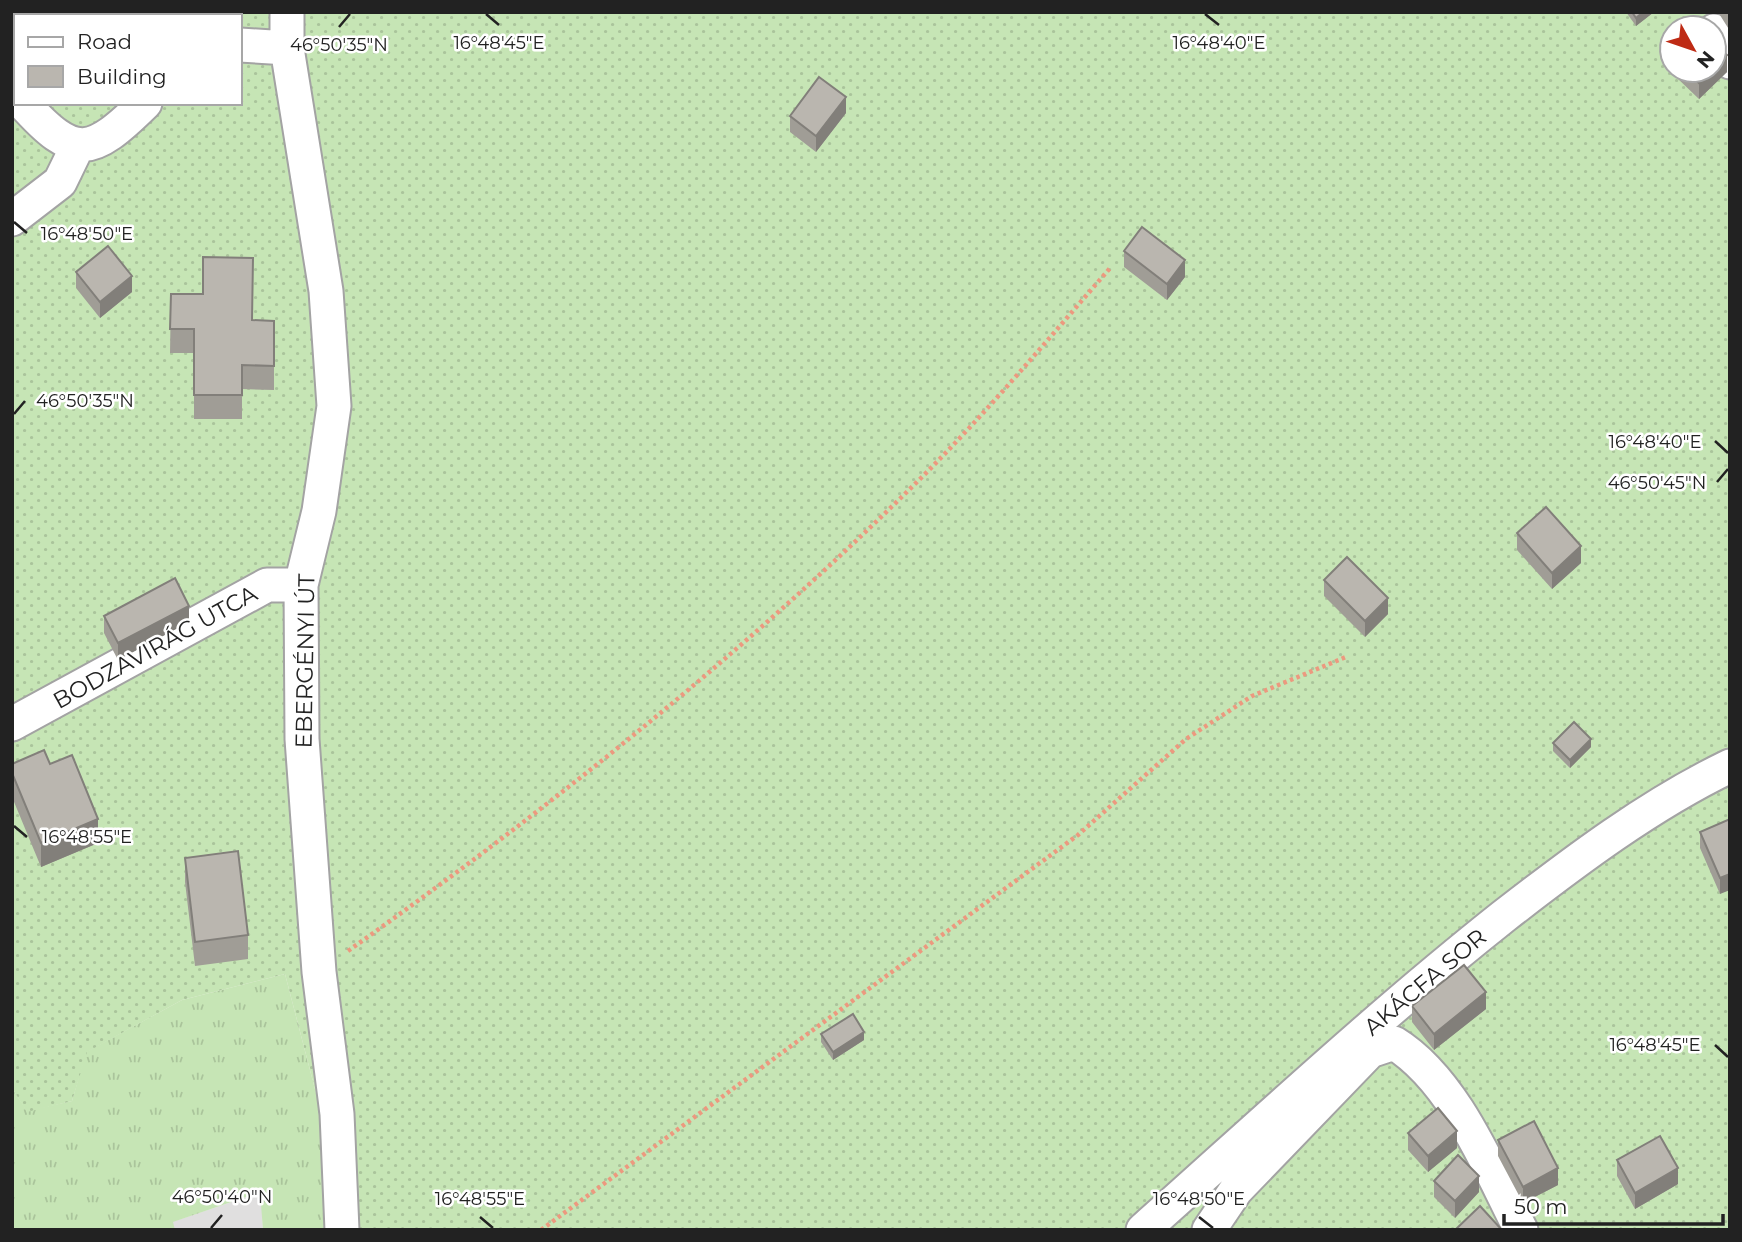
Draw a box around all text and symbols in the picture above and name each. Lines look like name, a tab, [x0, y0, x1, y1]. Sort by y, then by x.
legend	[14, 14, 242, 105]
north arrow	[1658, 14, 1728, 84]
text: Road	[77, 29, 132, 54]
text: 16°48'45"E	[453, 32, 545, 54]
text: 16°48'40"E	[1172, 32, 1266, 54]
text: 46°50'35"N	[290, 34, 388, 56]
text: N	[1692, 46, 1719, 73]
text: Building	[77, 64, 167, 89]
text: 16°48'50"E	[41, 223, 133, 245]
text: 46°50'35"N	[36, 390, 134, 412]
text: 16°48'40"E	[1608, 431, 1702, 453]
text: 46°50'45"N	[1608, 472, 1706, 494]
street label: EBERGÉNYI ÚT	[289, 573, 321, 749]
street label: BODZAVIRÁG UTCA	[48, 579, 262, 715]
text: 16°48'55"E	[42, 826, 132, 848]
street label: AKÁCFA SOR	[1358, 923, 1492, 1041]
text: 16°48'45"E	[1609, 1034, 1701, 1056]
scale bar	[1504, 1182, 1723, 1226]
text: 46°50'40"N	[172, 1186, 272, 1208]
text: 16°48'55"E	[435, 1188, 525, 1210]
text: 16°48'50"E	[1153, 1188, 1245, 1210]
text: 50 m	[1514, 1194, 1568, 1219]

